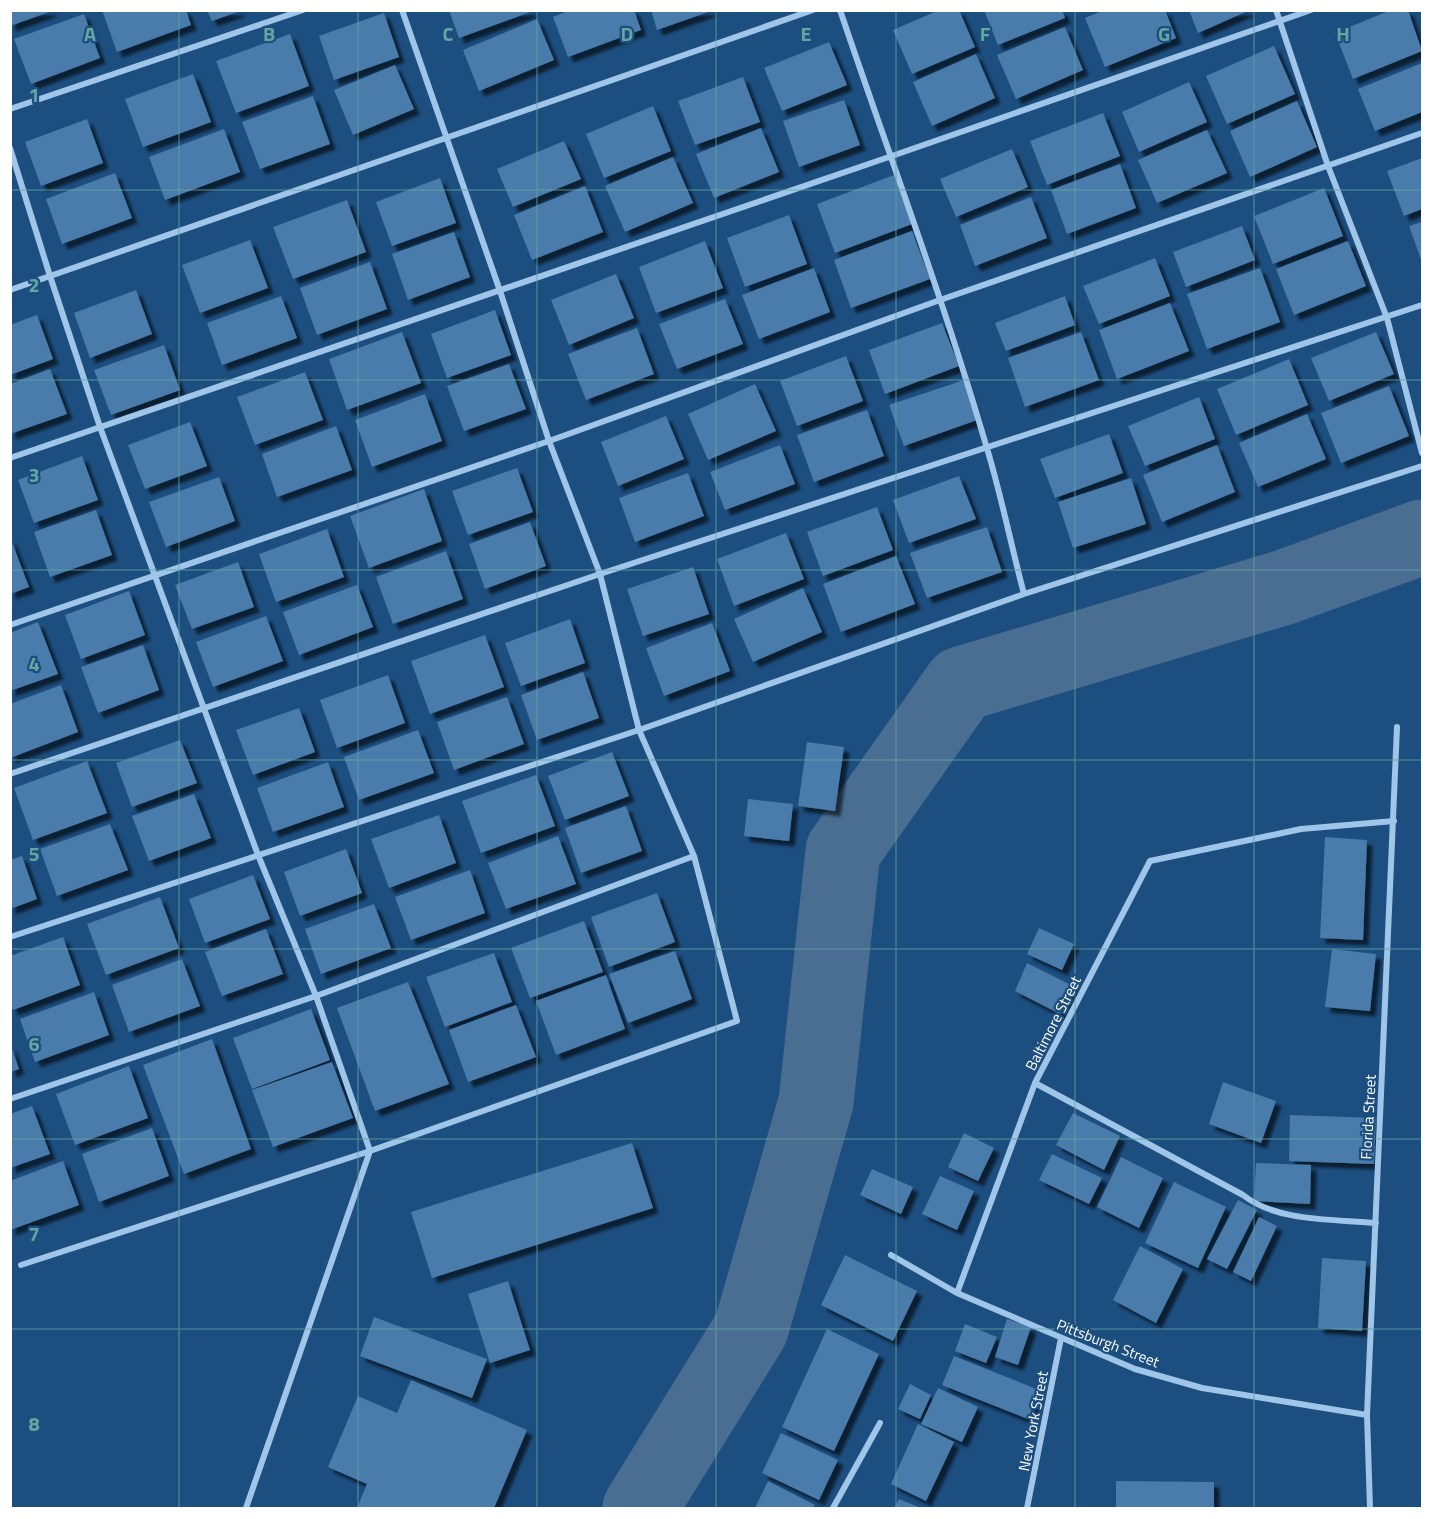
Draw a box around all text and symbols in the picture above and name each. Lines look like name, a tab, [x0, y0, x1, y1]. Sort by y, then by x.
text: A	[84, 18, 96, 49]
text: B	[263, 18, 275, 49]
text: C	[443, 18, 454, 49]
text: D	[621, 18, 633, 49]
text: E	[800, 18, 812, 49]
text: F	[980, 18, 991, 49]
text: G	[1158, 18, 1170, 49]
text: H	[1336, 18, 1350, 49]
text: 1	[28, 79, 40, 110]
text: 2	[28, 269, 40, 300]
text: 3	[28, 459, 40, 490]
text: 4	[28, 648, 40, 679]
text: 5	[28, 838, 40, 869]
street label: Baltimore Street	[1019, 971, 1087, 1074]
text: 6	[28, 1028, 40, 1059]
street label: Florida Street	[1354, 1073, 1382, 1160]
text: 7	[28, 1218, 40, 1249]
street label: Pittsburgh Street	[1053, 1313, 1163, 1373]
street label: New York Street	[1012, 1368, 1054, 1473]
text: 8	[28, 1408, 40, 1439]

